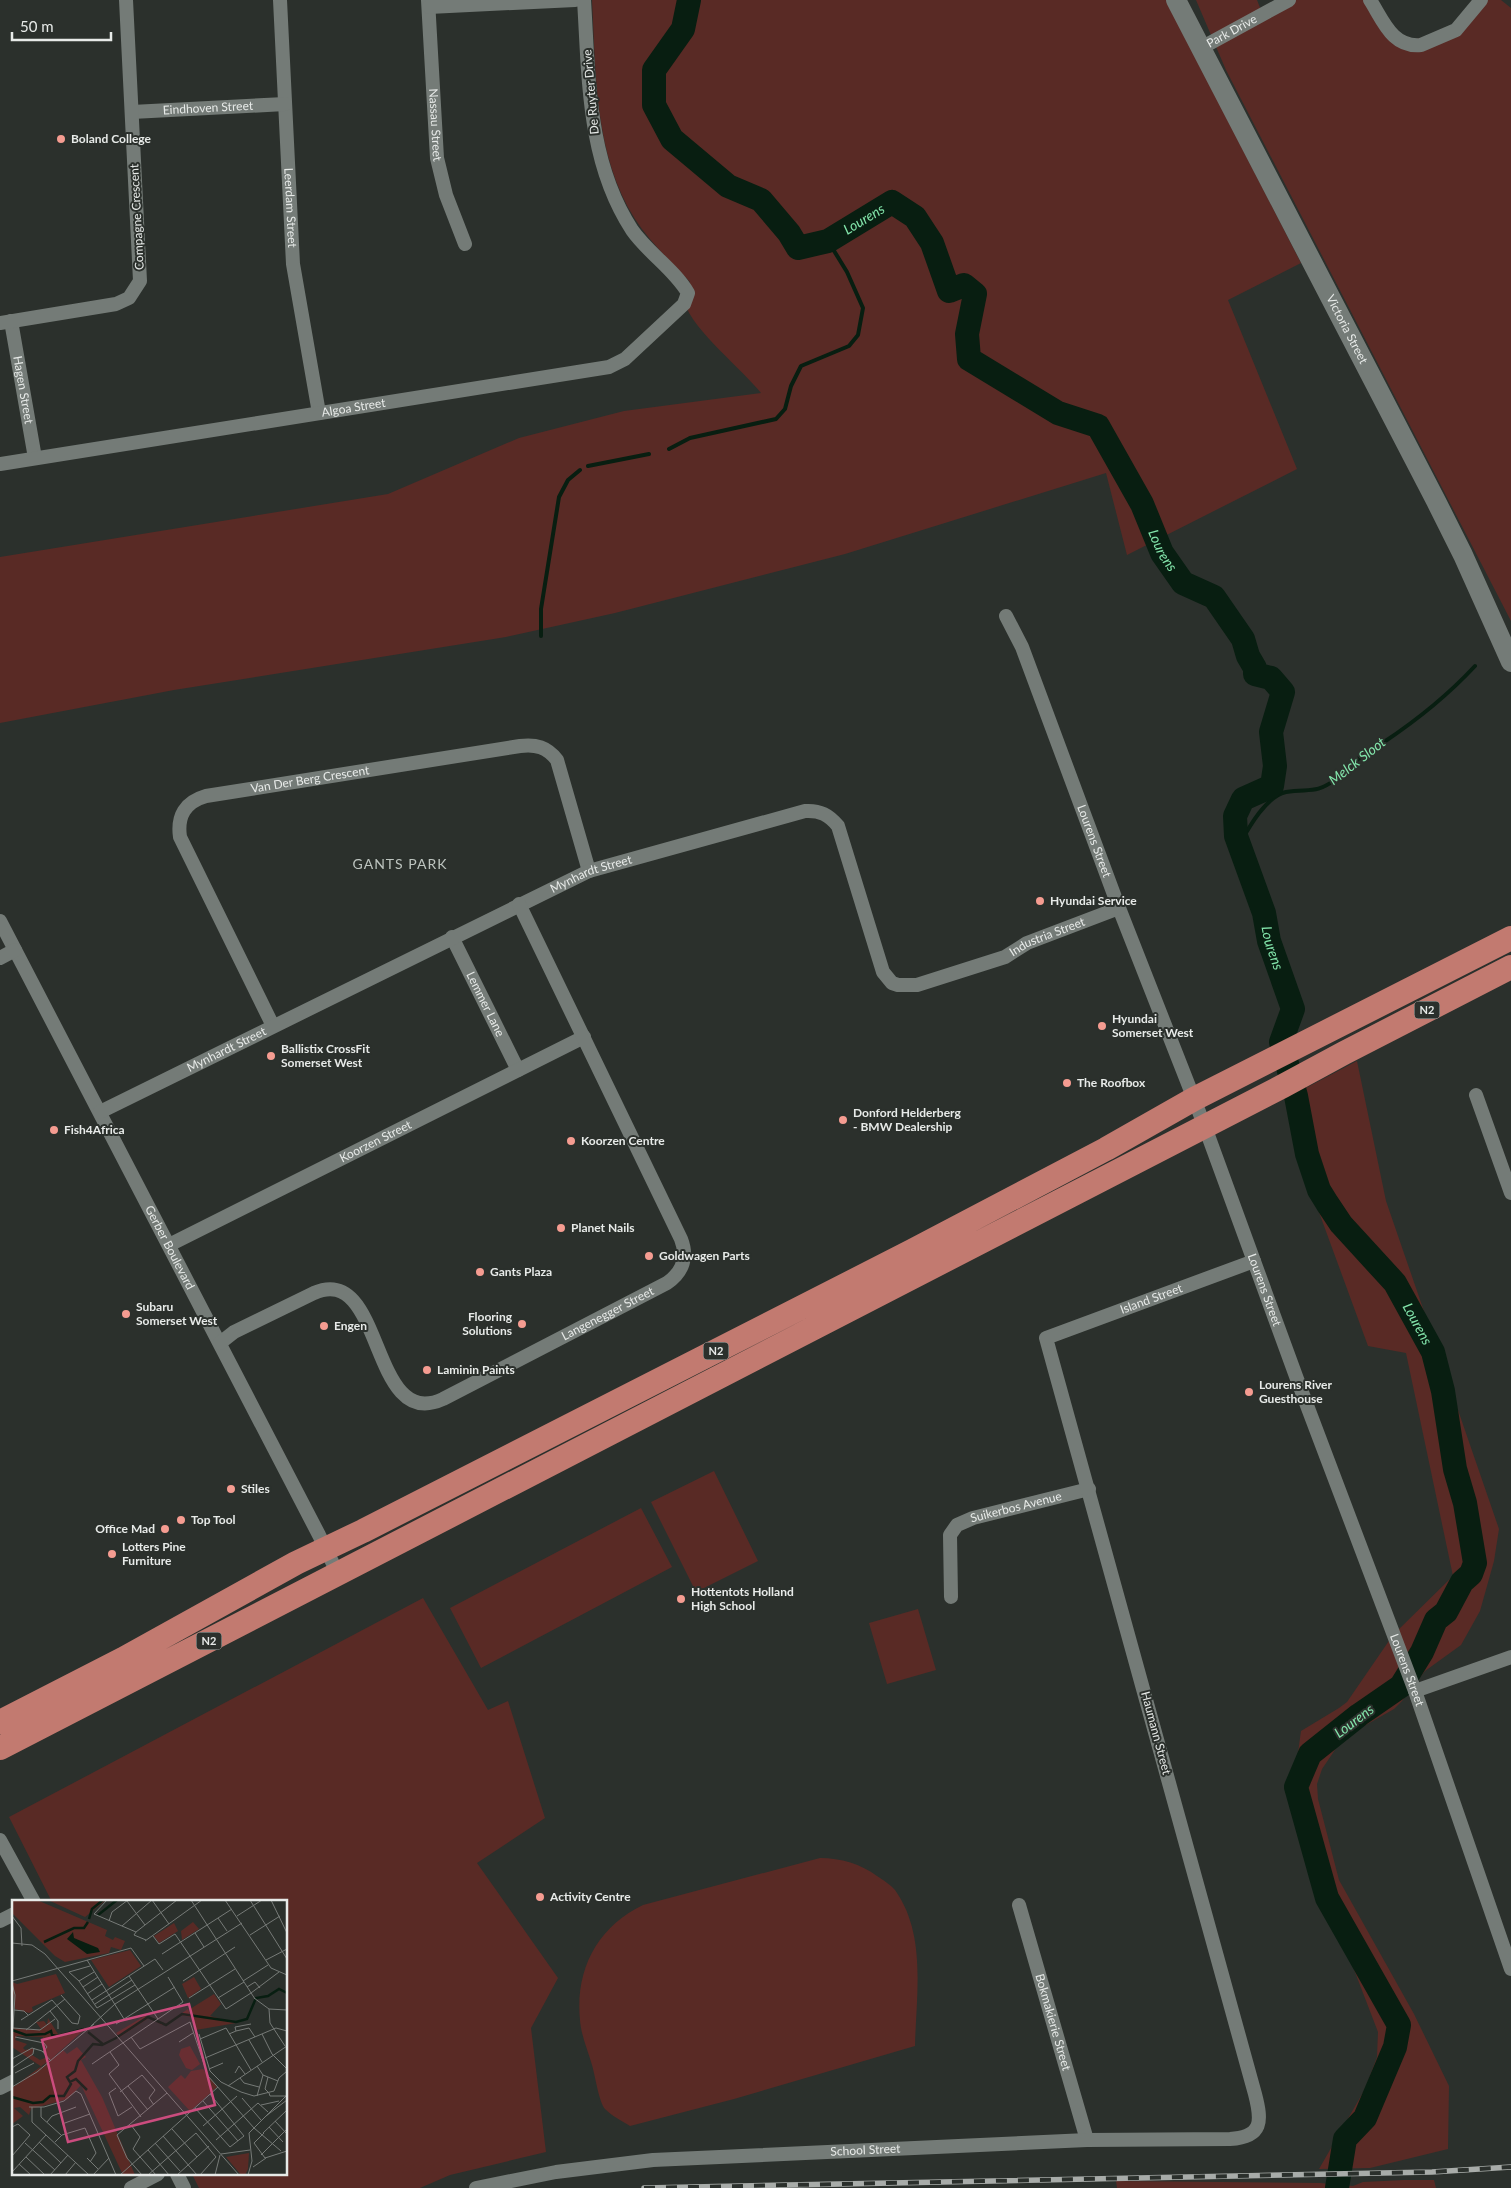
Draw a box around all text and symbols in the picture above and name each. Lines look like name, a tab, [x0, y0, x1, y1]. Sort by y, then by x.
scale bar	[12, 10, 111, 42]
street label: Park Drive	[1204, 11, 1259, 51]
text: 50 m	[20, 17, 54, 35]
street label: De Ruyter Drive	[579, 49, 602, 135]
street label: Nassau Street	[426, 88, 446, 163]
street label: Eindhoven Street	[162, 98, 254, 117]
place label: Boland College	[71, 131, 152, 146]
marker: Boland College	[55, 133, 67, 145]
street label: Compagne Crescent	[126, 163, 147, 270]
street label: Leerdam Street	[281, 167, 300, 249]
water label: Lourens	[840, 199, 888, 238]
street label: Victoria Street	[1323, 292, 1372, 367]
street label: Hagen Street	[10, 355, 37, 426]
street label: Algoa Street	[320, 395, 387, 420]
water label: Lourens	[1145, 527, 1181, 575]
water label: Melck Sloot	[1325, 733, 1389, 788]
street label: Van Der Berg Crescent	[250, 762, 371, 796]
street label: Lourens Street	[1074, 803, 1115, 880]
street label: Mynhardt Street	[547, 851, 634, 896]
district label: GANTS PARK	[353, 855, 447, 872]
place label: Hyundai Service	[1050, 893, 1137, 908]
marker: Hyundai Service	[1034, 895, 1046, 907]
street label: Industria Street	[1006, 913, 1088, 959]
water label: Lourens	[1258, 925, 1288, 972]
street label: Lemmer Lane	[463, 969, 508, 1039]
road number: N2	[1414, 1002, 1440, 1018]
place label: Hyundai Somerset West	[1112, 1011, 1194, 1040]
marker: Hyundai Somerset West	[1096, 1020, 1108, 1032]
street label: Mynhardt Street	[184, 1023, 269, 1075]
place label: Ballistix CrossFit Somerset West	[281, 1041, 370, 1070]
marker: Ballistix CrossFit Somerset West	[265, 1050, 277, 1062]
place label: The Roofbox	[1077, 1075, 1146, 1090]
marker: The Roofbox	[1061, 1077, 1073, 1089]
place label: Donford Helderberg - BMW Dealership	[853, 1105, 961, 1134]
marker: Donford Helderberg - BMW Dealership	[837, 1114, 849, 1126]
street label: Koorzen Street	[337, 1116, 414, 1165]
place label: Fish4Africa	[64, 1122, 125, 1137]
marker: Fish4Africa	[48, 1124, 60, 1136]
place label: Koorzen Centre	[581, 1133, 665, 1148]
marker: Koorzen Centre	[565, 1135, 577, 1147]
street label: Gerber Boulevard	[142, 1203, 198, 1292]
place label: Planet Nails	[571, 1220, 634, 1235]
marker: Planet Nails	[555, 1222, 567, 1234]
place label: Goldwagen Parts	[659, 1248, 750, 1263]
marker: Goldwagen Parts	[643, 1250, 655, 1262]
street label: Lourens Street	[1245, 1251, 1285, 1329]
place label: Gants Plaza	[490, 1264, 552, 1279]
marker: Gants Plaza	[474, 1266, 486, 1278]
street label: Island Street	[1118, 1280, 1185, 1317]
street label: Langenegger Street	[559, 1283, 657, 1343]
place label: Subaru Somerset West	[136, 1299, 218, 1328]
water label: Lourens	[1400, 1300, 1437, 1348]
marker: Subaru Somerset West	[120, 1308, 132, 1320]
place label: Flooring Solutions	[462, 1309, 513, 1338]
place label: Engen	[334, 1318, 367, 1333]
marker: Flooring Solutions	[516, 1318, 528, 1330]
marker: Engen	[318, 1320, 330, 1332]
road number: N2	[704, 1342, 728, 1360]
place label: Laminin Paints	[437, 1362, 515, 1377]
marker: Laminin Paints	[421, 1364, 433, 1376]
place label: Lourens River Guesthouse	[1259, 1377, 1332, 1406]
marker: Lourens River Guesthouse	[1243, 1386, 1255, 1398]
place label: Stiles	[241, 1481, 270, 1496]
marker: Stiles	[225, 1483, 237, 1495]
street label: Suikerbos Avenue	[969, 1488, 1063, 1525]
place label: Top Tool	[191, 1512, 236, 1527]
marker: Top Tool	[175, 1514, 187, 1526]
place label: Office Mad	[95, 1521, 155, 1536]
marker: Office Mad	[159, 1523, 171, 1535]
place label: Lotters Pine Furniture	[122, 1539, 186, 1568]
marker: Lotters Pine Furniture	[106, 1548, 118, 1560]
place label: Hottentots Holland High School	[691, 1584, 794, 1613]
marker: Hottentots Holland High School	[675, 1593, 687, 1605]
street label: Lourens Street	[1387, 1631, 1428, 1709]
road number: N2	[196, 1632, 222, 1650]
street label: Haumann Street	[1138, 1690, 1175, 1777]
water label: Lourens	[1331, 1700, 1377, 1741]
place label: Activity Centre	[549, 1889, 631, 1904]
marker: Activity Centre	[534, 1891, 546, 1903]
inset map	[12, 1900, 288, 2176]
street label: Bokmakierie Street	[1032, 1972, 1075, 2073]
street label: School Street	[830, 2141, 901, 2159]

